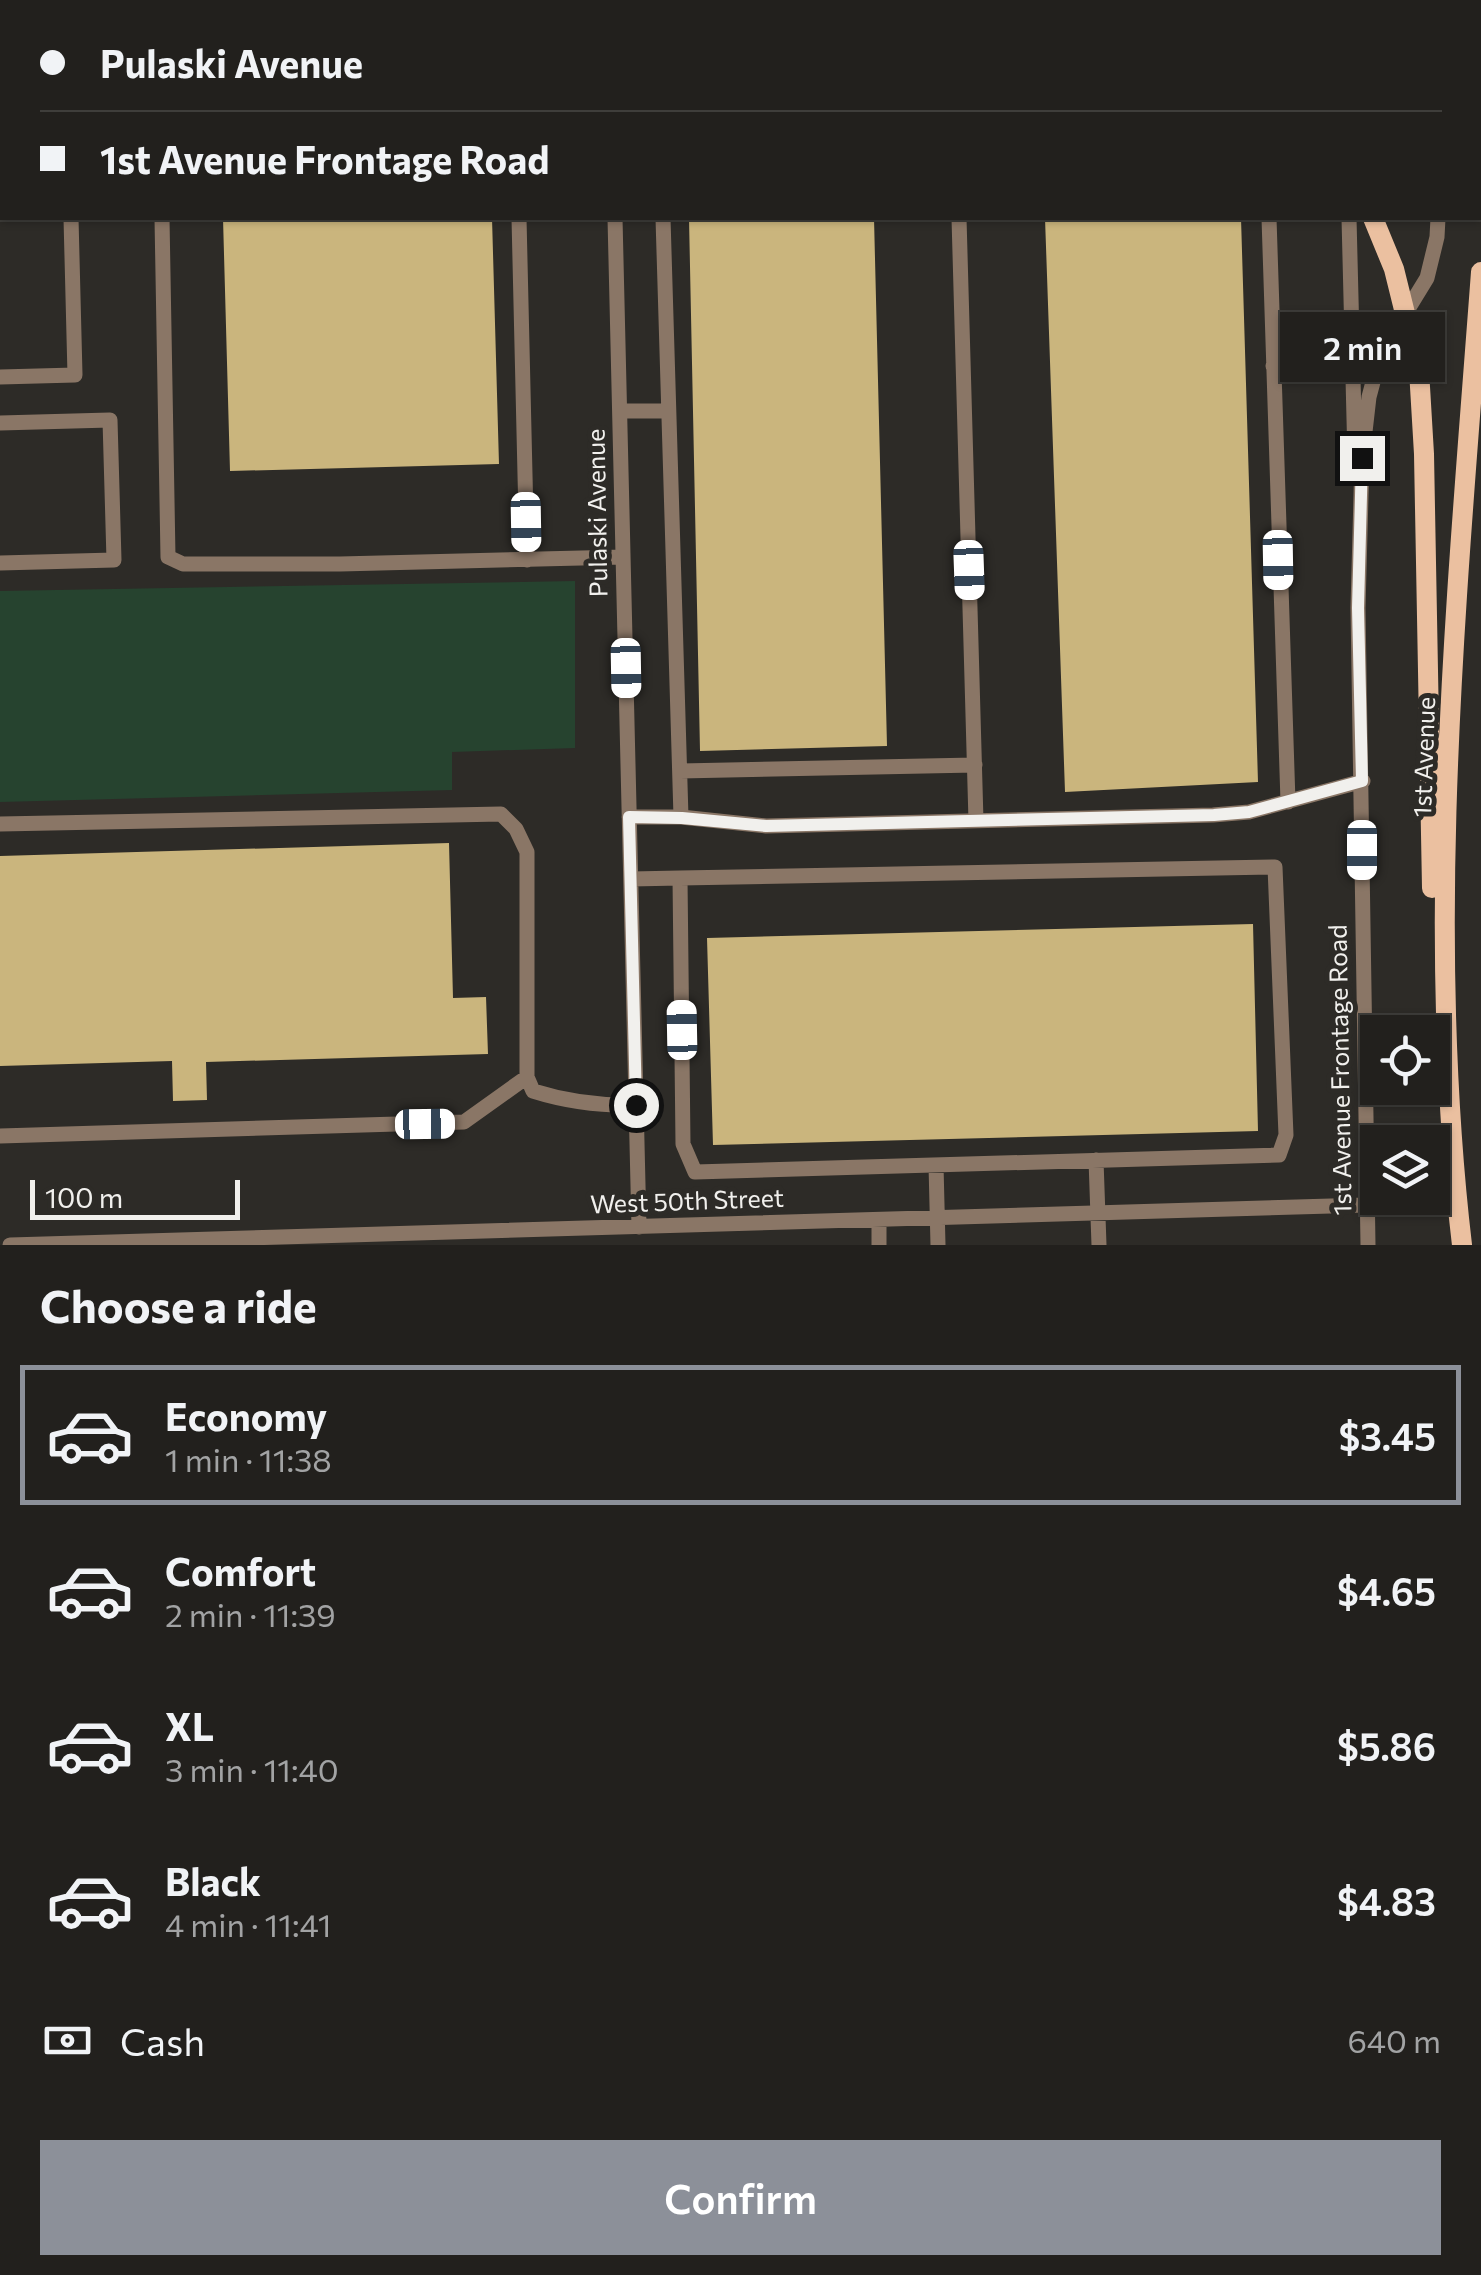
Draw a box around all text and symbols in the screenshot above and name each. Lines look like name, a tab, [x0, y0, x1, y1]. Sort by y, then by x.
text: Pulaski Avenue	[100, 39, 363, 86]
text: 1st Avenue Frontage Road	[100, 135, 549, 182]
callout: 2 min	[1280, 313, 1444, 383]
text: 2 min	[1323, 327, 1402, 367]
street label: Pulaski Avenue	[580, 428, 612, 598]
route end	[1340, 436, 1385, 481]
car	[510, 492, 542, 552]
car	[1262, 530, 1294, 590]
car	[953, 539, 985, 601]
car	[610, 638, 642, 698]
street label: 1st Avenue	[1406, 696, 1440, 818]
car	[1347, 820, 1377, 880]
street label: 1st Avenue Frontage Road	[1321, 924, 1357, 1216]
car	[666, 1000, 698, 1060]
map controls	[1360, 1015, 1450, 1215]
button: locate	[1360, 1015, 1450, 1105]
route start	[614, 1083, 659, 1128]
car	[395, 1108, 455, 1140]
button: layers	[1360, 1125, 1450, 1215]
scale bar	[30, 1175, 240, 1220]
text: 100 m	[45, 1180, 123, 1214]
street label: West 50th Street	[590, 1182, 784, 1218]
text: Choose a ride	[40, 1277, 317, 1332]
icon: car	[45, 1390, 135, 1480]
text: Economy	[165, 1392, 327, 1439]
text: $3.45	[1338, 1412, 1436, 1459]
text: 1 min · 11:38	[165, 1439, 332, 1479]
icon: car	[45, 1545, 135, 1635]
text: Comfort	[165, 1547, 316, 1594]
text: $4.65	[1337, 1567, 1436, 1614]
text: 2 min · 11:39	[165, 1594, 336, 1634]
icon: car	[45, 1700, 135, 1790]
text: XL	[165, 1702, 214, 1749]
text: $5.86	[1337, 1722, 1436, 1769]
text: 3 min · 11:40	[165, 1749, 339, 1789]
icon: car	[45, 1855, 135, 1945]
text: Black	[165, 1857, 261, 1904]
text: $4.83	[1337, 1877, 1436, 1924]
text: 4 min · 11:41	[165, 1904, 331, 1944]
icon: cash	[40, 2013, 95, 2068]
text: Cash	[120, 2017, 205, 2064]
text: 640 m	[1347, 2020, 1441, 2060]
button: Confirm	[40, 2140, 1441, 2255]

